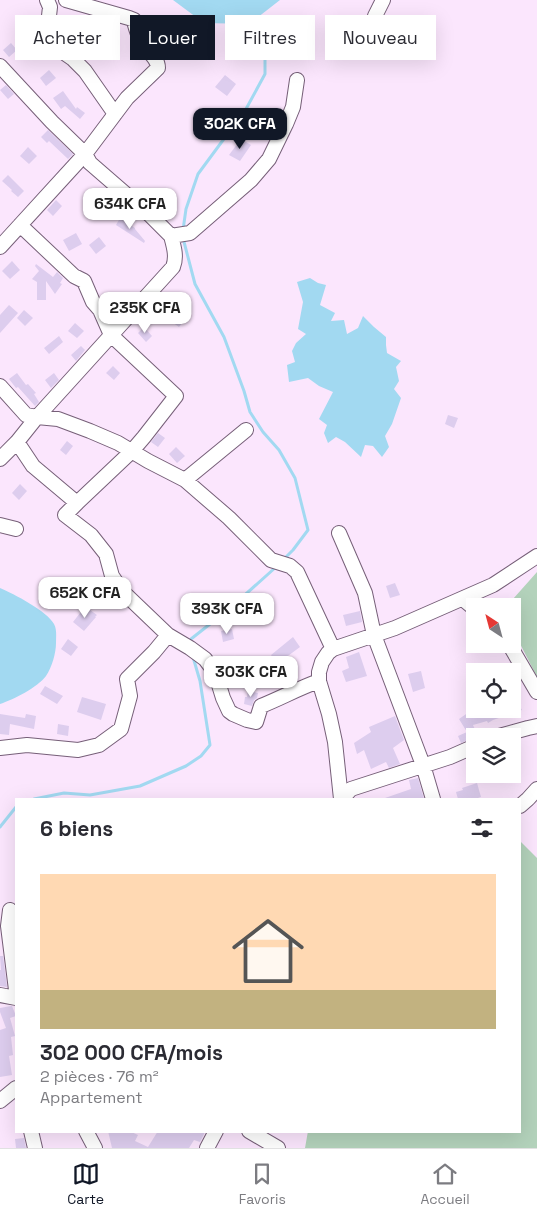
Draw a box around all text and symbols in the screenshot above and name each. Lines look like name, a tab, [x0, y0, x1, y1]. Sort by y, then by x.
chip: Acheter	[15, 15, 120, 60]
chip: Louer	[130, 15, 215, 60]
chip: Filtres	[225, 15, 315, 60]
chip: Nouveau	[325, 15, 436, 60]
pin: 302K CFA	[188, 108, 292, 150]
text: 302K CFA	[204, 113, 276, 134]
pin: 634K CFA	[78, 188, 182, 230]
text: 634K CFA	[94, 193, 166, 214]
pin: 235K CFA	[93, 292, 197, 334]
text: 235K CFA	[109, 297, 181, 318]
pin: 652K CFA	[33, 576, 137, 619]
text: 652K CFA	[49, 582, 121, 603]
pin: 393K CFA	[175, 592, 279, 635]
text: 393K CFA	[191, 598, 263, 619]
north arrow	[466, 598, 521, 652]
map controls	[466, 598, 521, 783]
pin: 303K CFA	[199, 656, 303, 698]
text: 303K CFA	[215, 661, 287, 682]
button: locate	[466, 663, 521, 718]
button: layers	[466, 728, 521, 783]
icon: filters	[468, 814, 496, 842]
text: 6 biens	[40, 815, 113, 842]
icon: home	[223, 906, 313, 996]
text: 302 000 CFA/mois	[40, 1039, 223, 1066]
text: 2 pièces · 76 m²	[40, 1066, 159, 1087]
text: Appartement	[40, 1087, 143, 1108]
tab: Carte	[67, 1160, 104, 1208]
tab: Favoris	[239, 1160, 286, 1208]
tab: Accueil	[420, 1160, 470, 1208]

